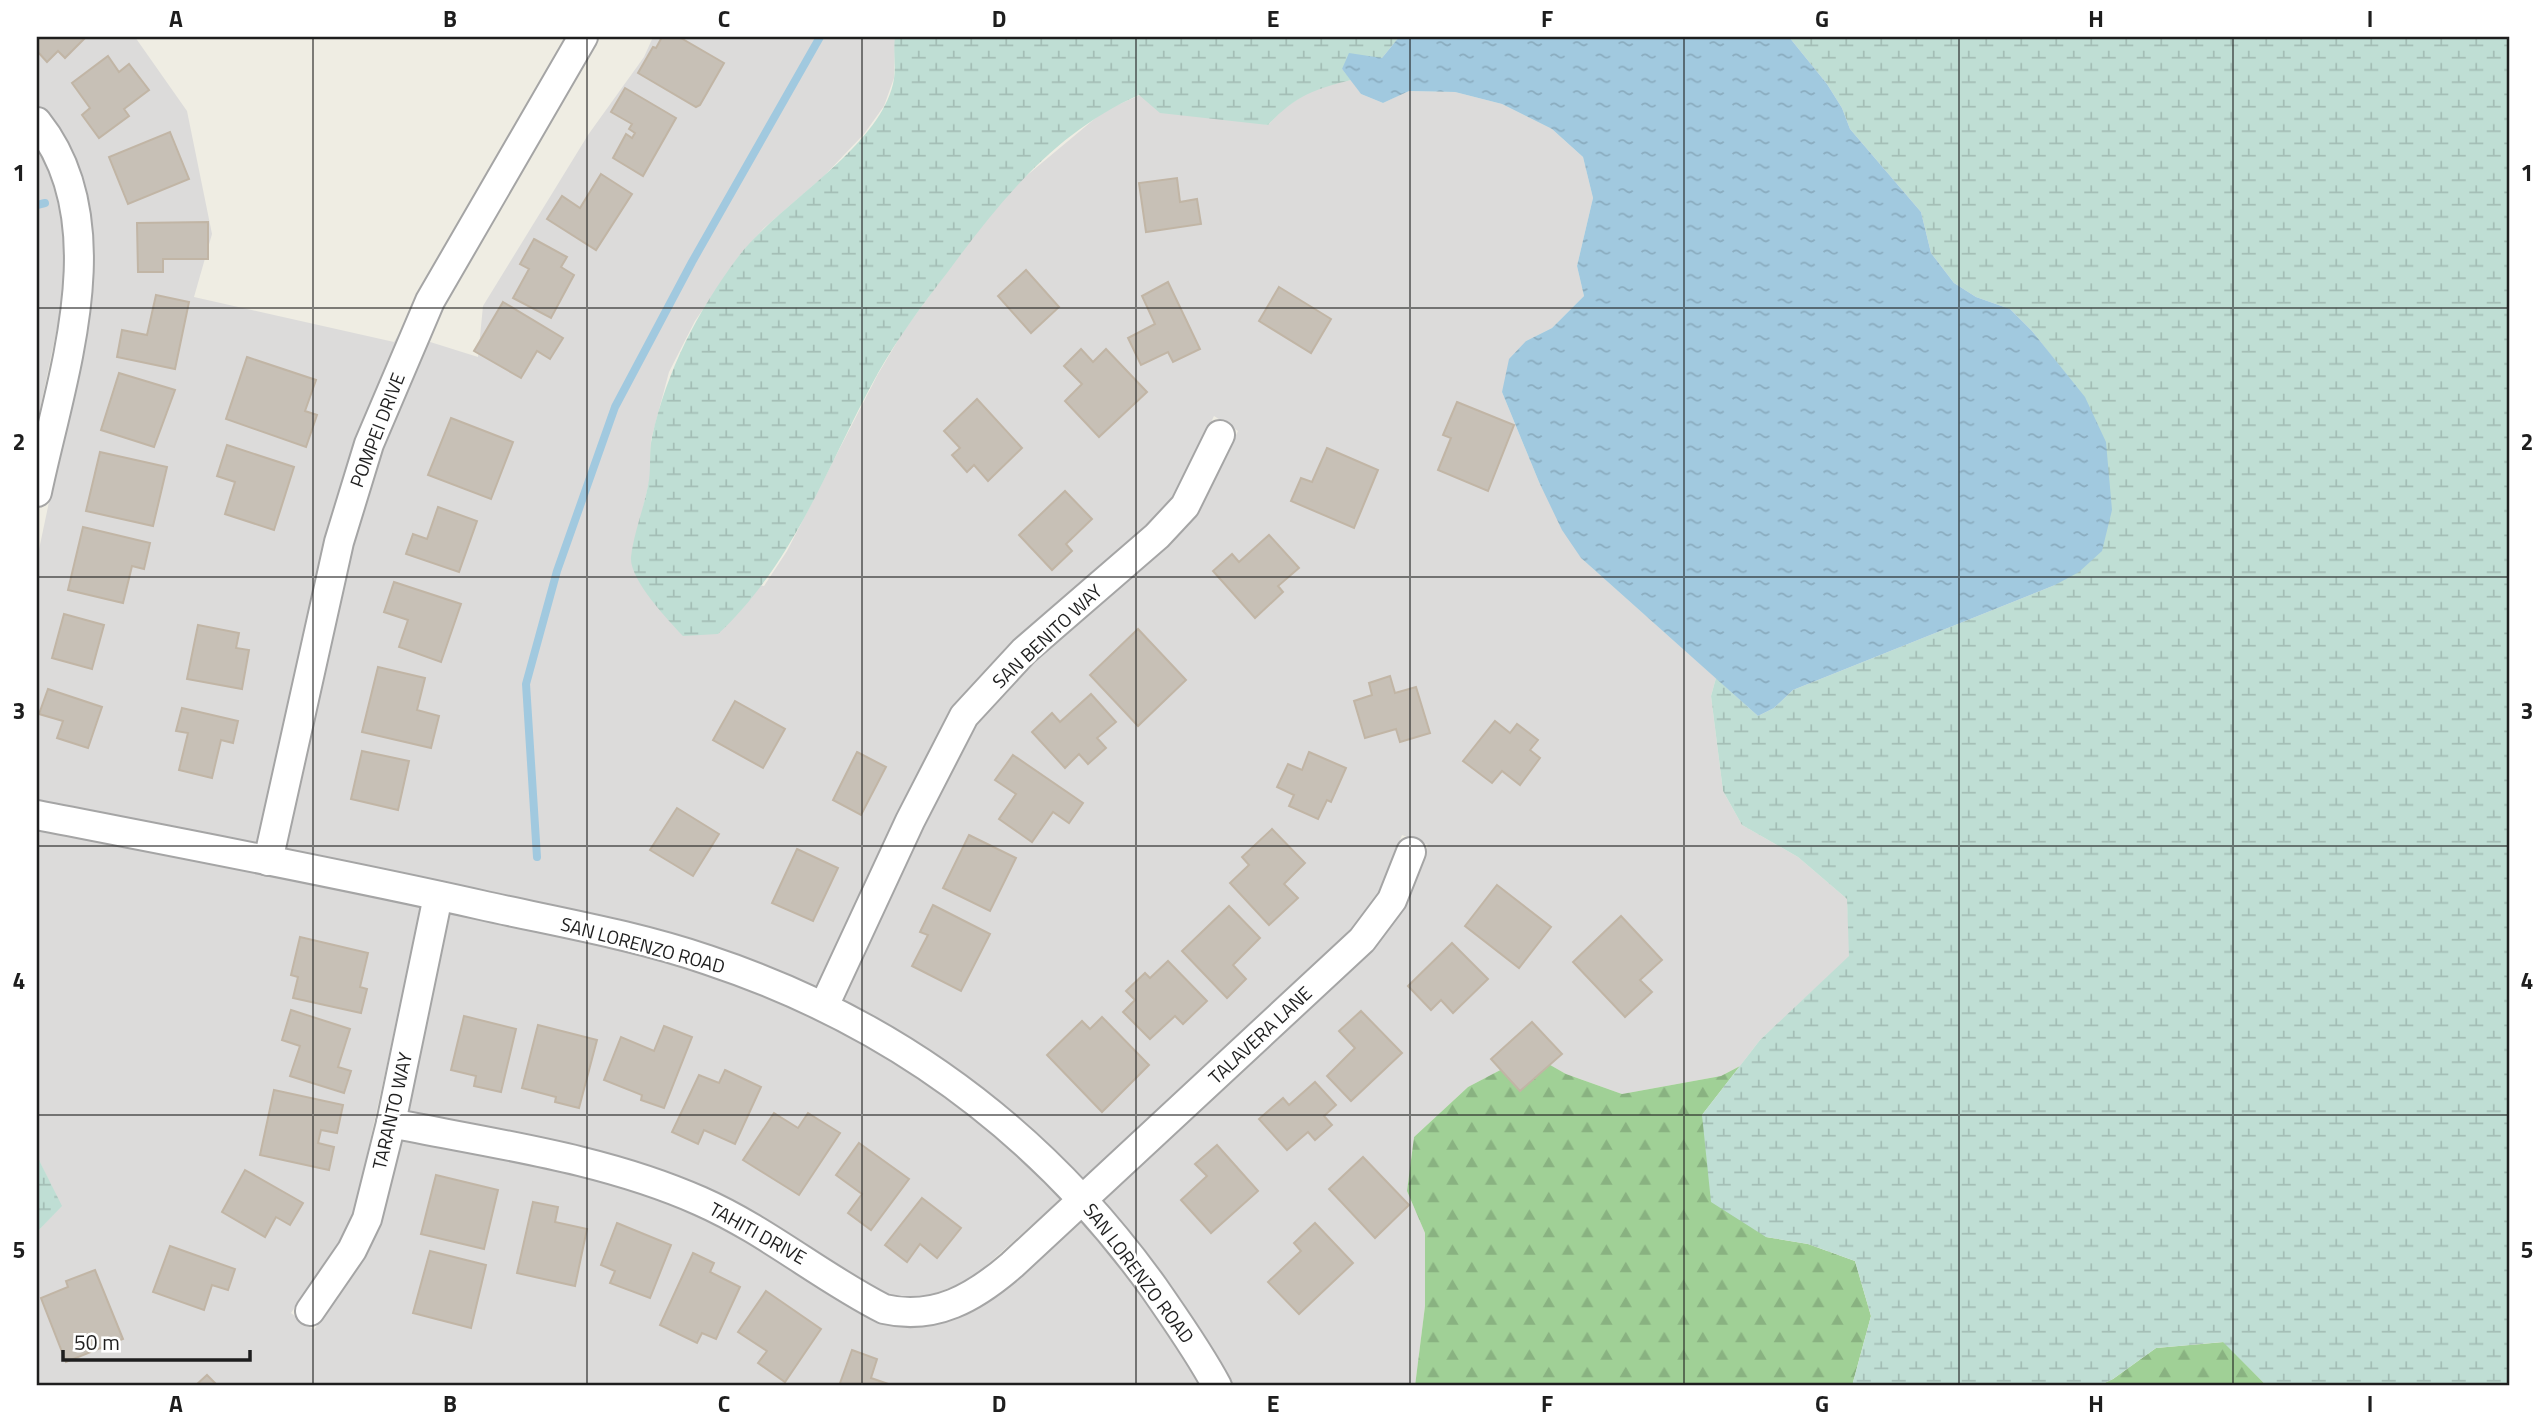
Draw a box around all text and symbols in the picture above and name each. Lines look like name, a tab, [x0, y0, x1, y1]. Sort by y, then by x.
text: A	[169, 1, 183, 36]
text: B	[443, 1, 457, 36]
text: C	[718, 1, 730, 36]
text: D	[992, 1, 1006, 36]
text: E	[1267, 1, 1279, 36]
text: F	[1541, 1, 1553, 36]
text: G	[1815, 1, 1829, 36]
text: H	[2088, 1, 2104, 36]
text: I	[2367, 1, 2373, 36]
text: 1	[13, 155, 25, 190]
text: 1	[2521, 155, 2533, 190]
street label: POMPEI DRIVE	[341, 368, 412, 491]
text: 2	[13, 424, 25, 459]
text: 2	[2521, 424, 2533, 459]
street label: SAN BENITO WAY	[985, 576, 1109, 695]
text: 3	[13, 693, 25, 728]
text: 3	[2521, 693, 2533, 728]
street label: SAN LORENZO ROAD	[558, 909, 729, 980]
text: 4	[13, 963, 25, 998]
text: 4	[2521, 963, 2533, 998]
street label: TALAVERA LANE	[1201, 979, 1318, 1091]
street label: TARANTO WAY	[364, 1049, 419, 1172]
street label: TAHITI DRIVE	[704, 1194, 812, 1271]
street label: SAN LORENZO ROAD	[1077, 1196, 1202, 1349]
text: 5	[13, 1232, 25, 1267]
text: 5	[2521, 1232, 2533, 1267]
scale bar	[63, 1318, 250, 1362]
text: 50 m	[74, 1326, 120, 1358]
text: A	[169, 1386, 183, 1421]
text: B	[443, 1386, 457, 1421]
text: C	[718, 1386, 730, 1421]
text: D	[992, 1386, 1006, 1421]
text: E	[1267, 1386, 1279, 1421]
text: F	[1541, 1386, 1553, 1421]
text: G	[1815, 1386, 1829, 1421]
text: H	[2088, 1386, 2104, 1421]
text: I	[2367, 1386, 2373, 1421]

